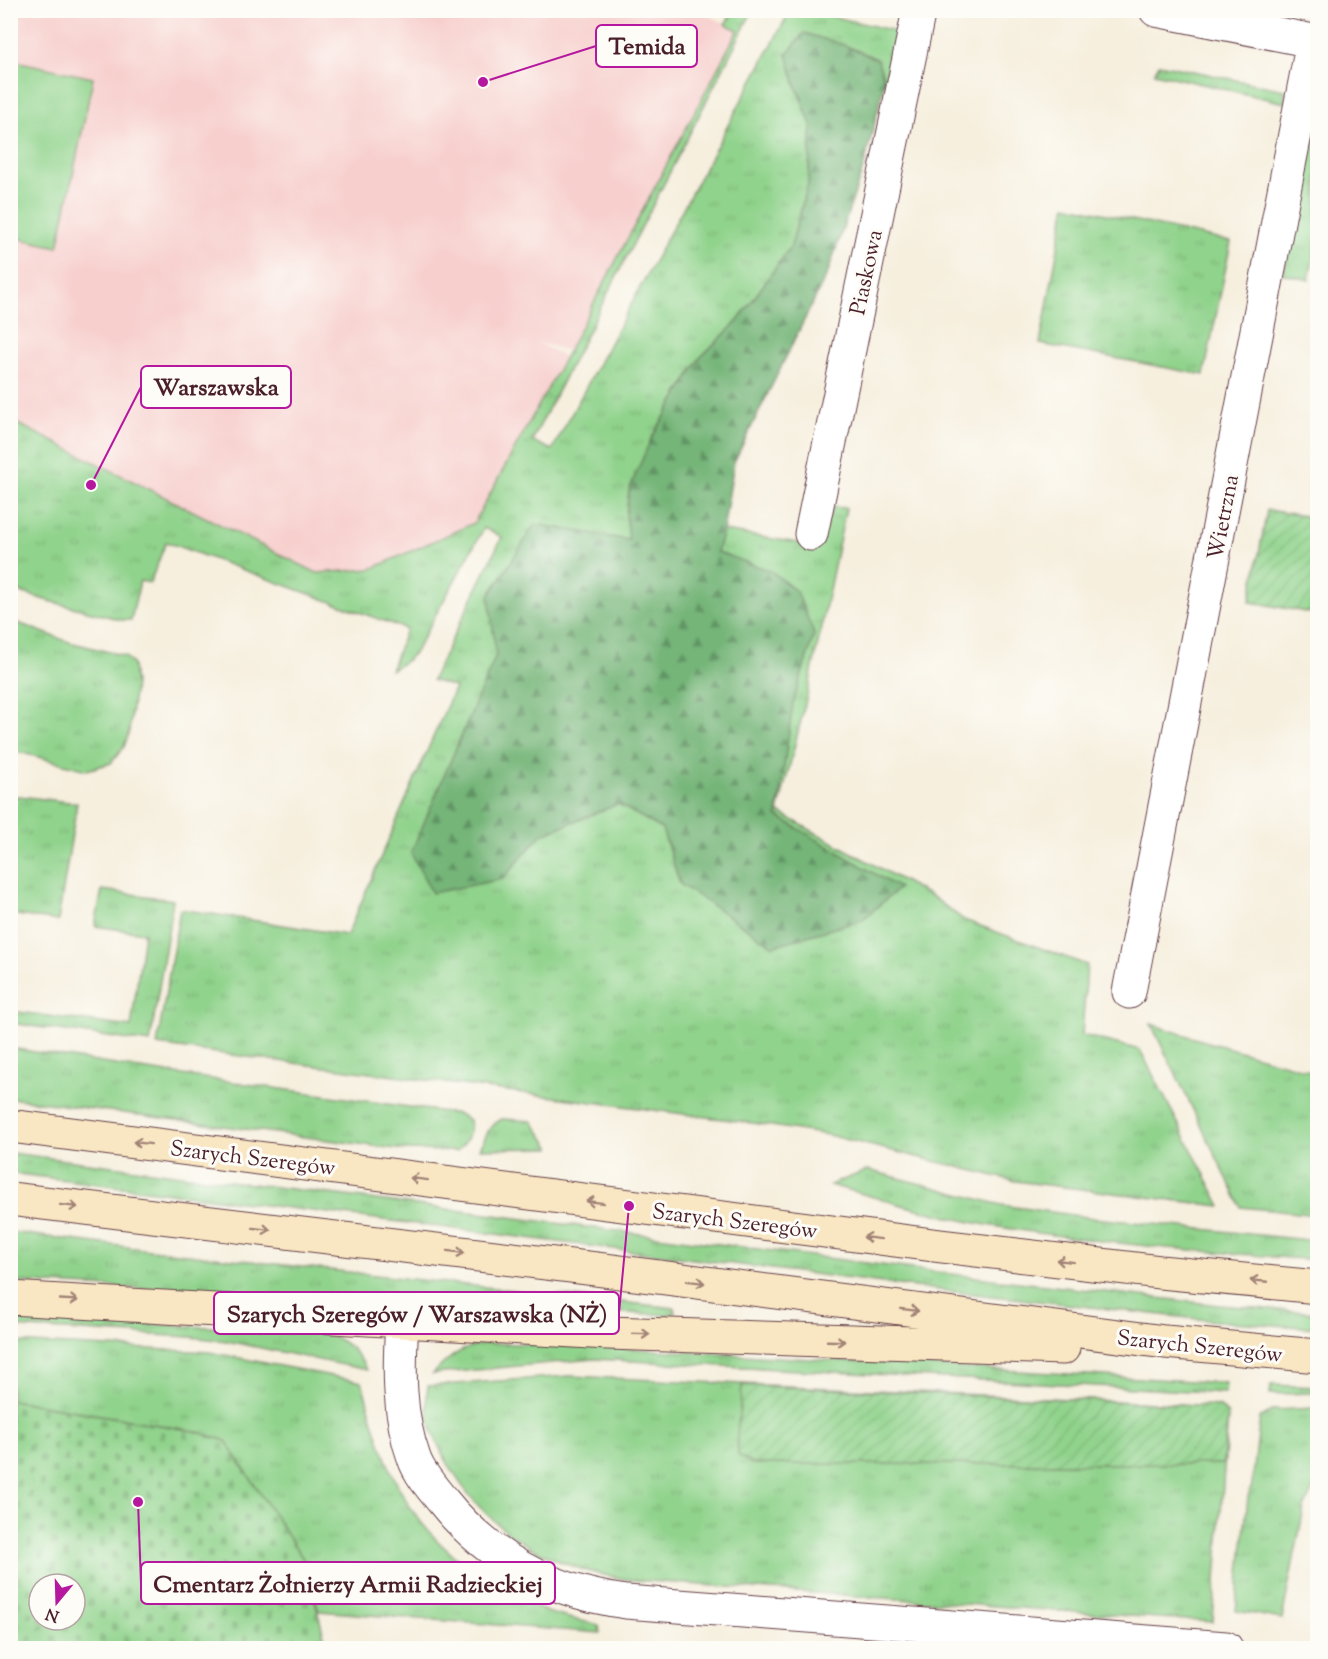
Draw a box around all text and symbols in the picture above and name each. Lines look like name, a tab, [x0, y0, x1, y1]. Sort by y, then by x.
callout: Temida	[596, 25, 697, 67]
text: Temida	[608, 31, 686, 65]
street label: Piaskowa	[843, 227, 893, 318]
callout: Warszawska	[141, 366, 291, 408]
text: Warszawska	[153, 372, 280, 406]
street label: Wietrzna	[1201, 472, 1249, 563]
street label: Szarych Szeregów	[168, 1134, 338, 1186]
one-way arrow	[133, 1137, 153, 1148]
one-way arrow	[410, 1173, 429, 1184]
one-way arrow	[586, 1196, 605, 1207]
street label: Szarych Szeregów	[650, 1197, 820, 1249]
one-way arrow	[58, 1201, 78, 1212]
one-way arrow	[252, 1224, 272, 1235]
one-way arrow	[862, 1232, 882, 1243]
one-way arrow	[445, 1247, 465, 1258]
one-way arrow	[1056, 1255, 1076, 1266]
one-way arrow	[1250, 1275, 1270, 1286]
one-way arrow	[685, 1276, 705, 1287]
callout: Szarych Szeregów / Warszawska (NŻ)	[214, 1292, 619, 1334]
one-way arrow	[58, 1295, 78, 1306]
text: Szarych Szeregów / Warszawska (NŻ)	[227, 1299, 607, 1333]
one-way arrow	[899, 1304, 919, 1315]
street label: Szarych Szeregów	[1115, 1323, 1285, 1373]
one-way arrow	[630, 1328, 650, 1340]
one-way arrow	[825, 1336, 845, 1347]
callout: Cmentarz Żołnierzy Armii Radzieckiej	[141, 1562, 555, 1604]
text: Cmentarz Żołnierzy Armii Radzieckiej	[153, 1569, 543, 1603]
north arrow	[27, 1572, 87, 1632]
text: N	[43, 1601, 63, 1627]

